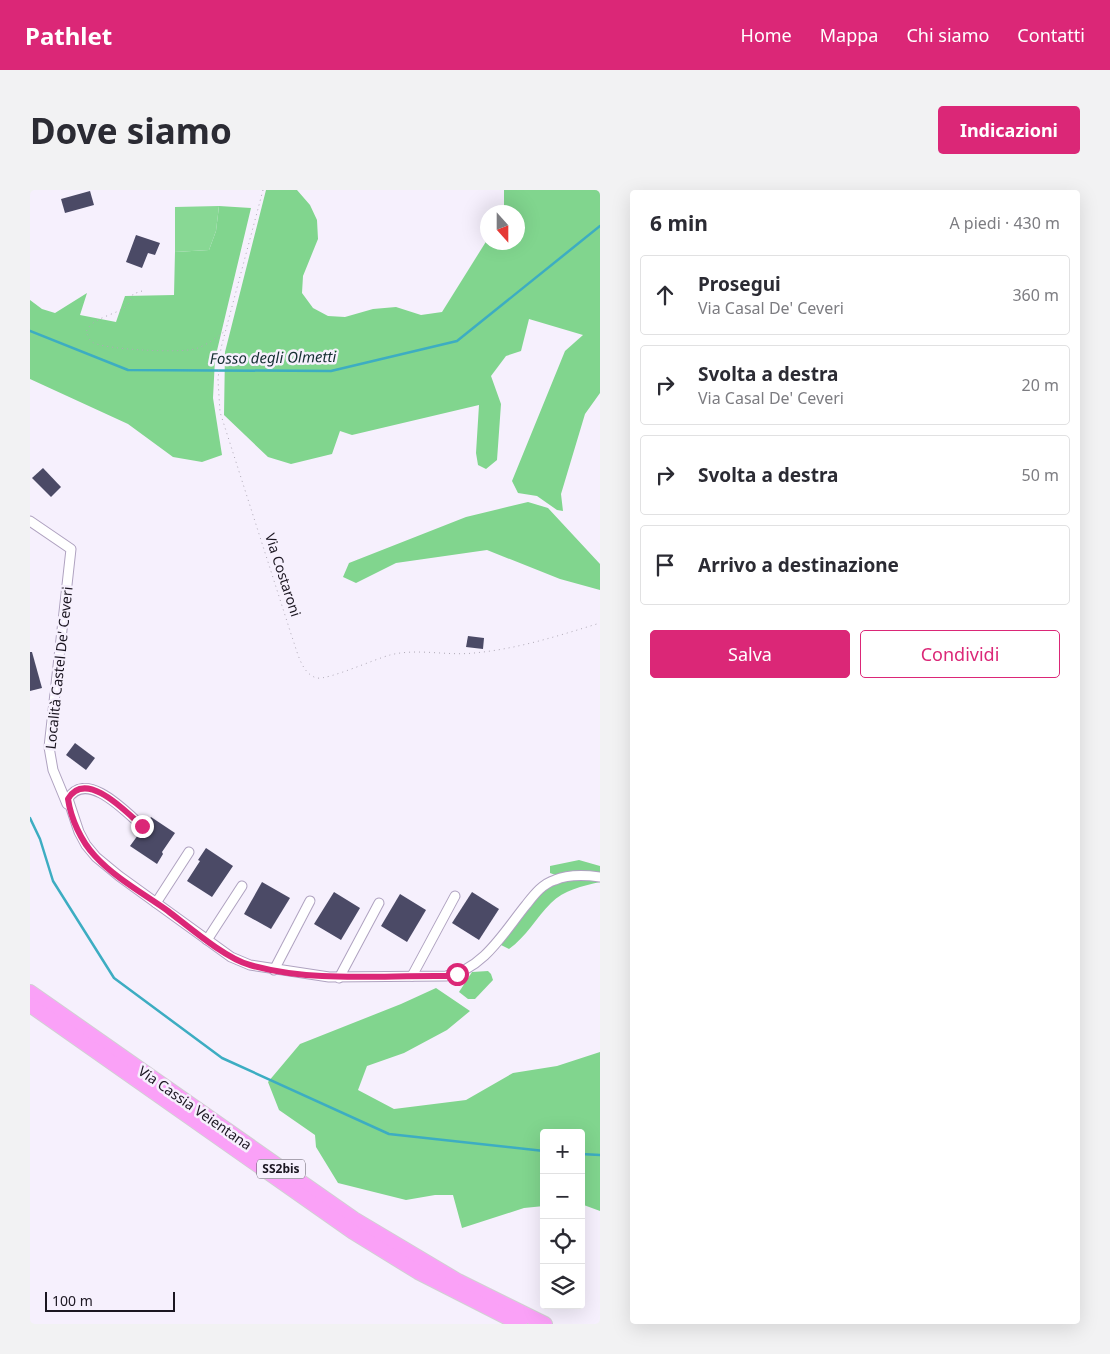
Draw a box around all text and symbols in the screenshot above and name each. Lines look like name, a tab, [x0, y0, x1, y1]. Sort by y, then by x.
text: Pathlet	[25, 19, 112, 52]
text: Home	[741, 23, 792, 47]
text: Mappa	[820, 23, 878, 47]
text: Chi siamo	[906, 23, 989, 47]
text: Contatti	[1017, 23, 1085, 47]
button: Indicazioni	[938, 106, 1080, 154]
text: Dove siamo	[30, 107, 232, 154]
north arrow	[480, 205, 525, 250]
text: 6 min	[650, 209, 708, 237]
text: A piedi · 430 m	[949, 212, 1060, 234]
text: Prosegui	[698, 271, 781, 297]
icon: ahead	[651, 281, 679, 309]
text: 360 m	[1012, 284, 1059, 306]
text: Via Casal De' Ceveri	[698, 297, 844, 319]
water label: Fosso degli Olmetti	[210, 346, 338, 368]
text: Svolta a destra	[698, 361, 838, 387]
icon: right	[651, 371, 679, 399]
text: 20 m	[1022, 374, 1059, 396]
text: Via Casal De' Ceveri	[698, 387, 844, 409]
icon: right	[651, 461, 679, 489]
text: Svolta a destra	[698, 462, 838, 488]
text: 50 m	[1022, 464, 1059, 486]
street label: Via Costaroni	[261, 531, 306, 619]
icon: arrive	[651, 551, 679, 579]
text: Arrivo a destinazione	[698, 552, 899, 578]
street label: Località Castel De' Ceveri	[41, 586, 76, 750]
button: Salva	[650, 630, 850, 678]
button: Condividi	[860, 630, 1060, 678]
route end	[131, 815, 154, 838]
route start	[446, 963, 469, 986]
street label: Via Cassia Veientana	[135, 1061, 256, 1154]
map controls	[540, 1129, 585, 1309]
button: +	[540, 1129, 585, 1174]
road number: SS2bis	[257, 1160, 305, 1179]
button: −	[540, 1174, 585, 1219]
button: locate	[540, 1219, 585, 1264]
button: layers	[540, 1264, 585, 1309]
scale bar	[45, 1289, 175, 1312]
text: 100 m	[52, 1291, 93, 1310]

